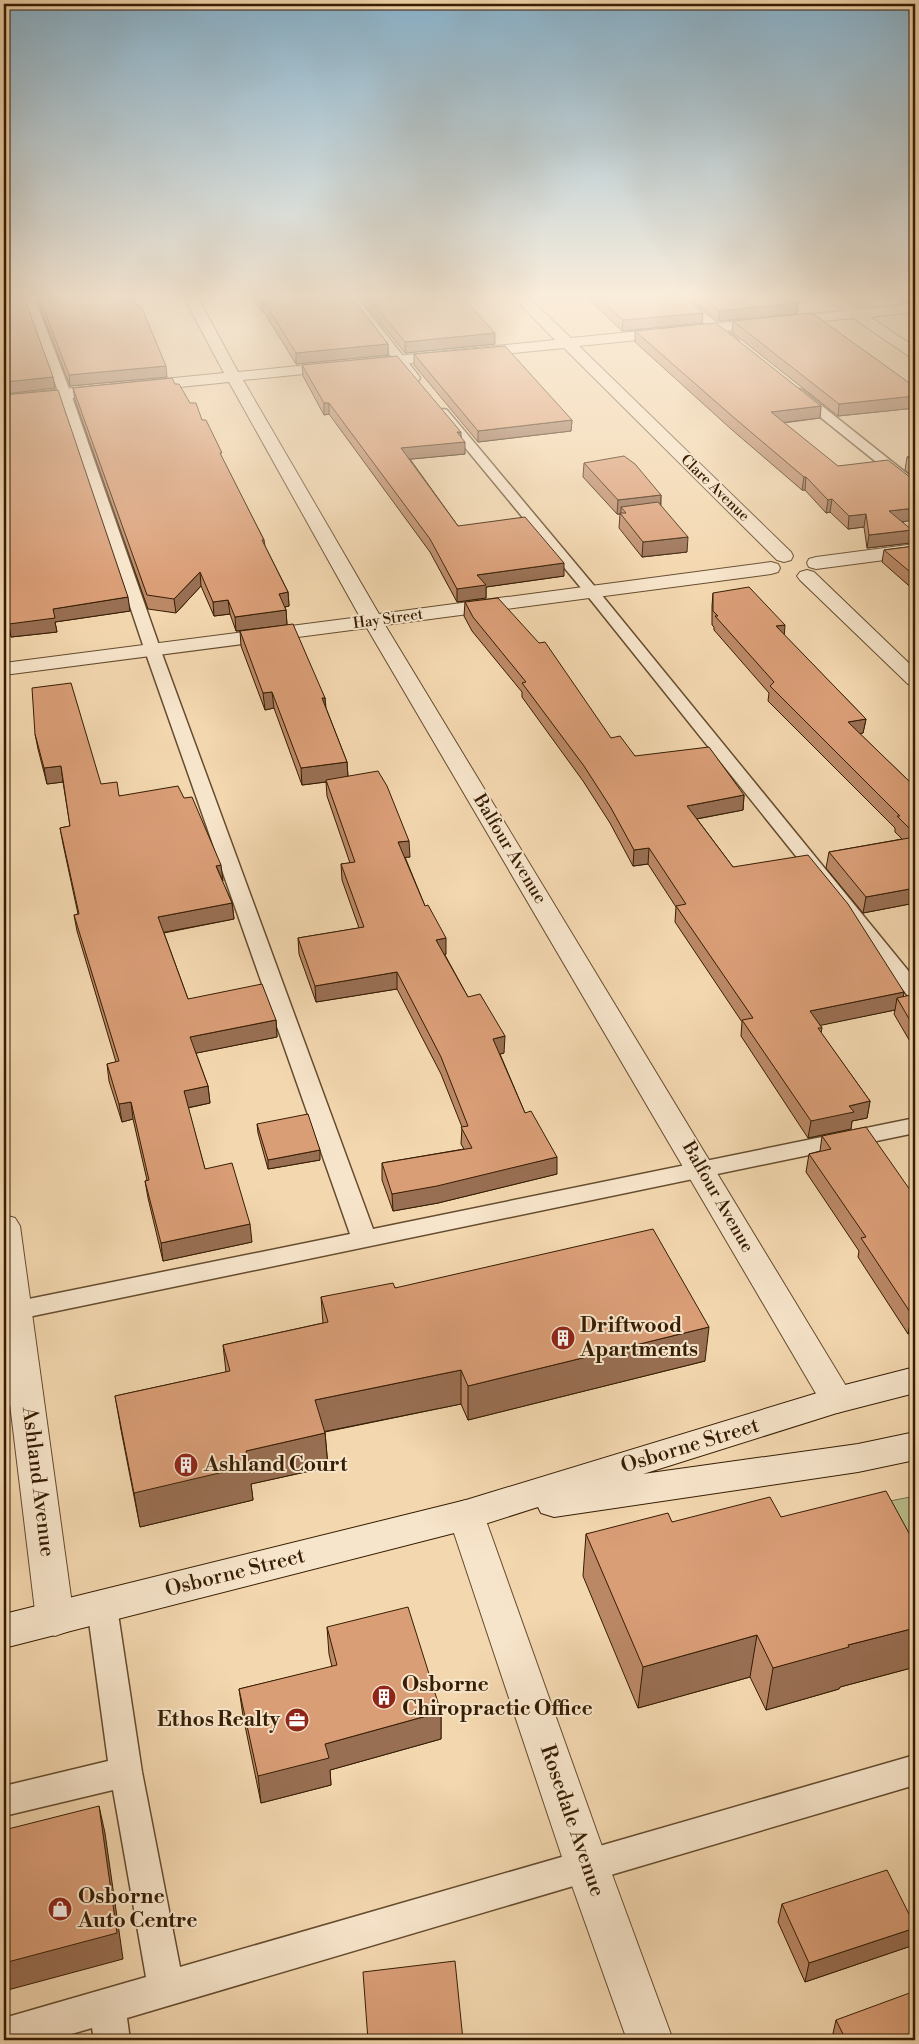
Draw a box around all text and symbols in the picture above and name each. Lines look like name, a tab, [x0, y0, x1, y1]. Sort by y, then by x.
street label: Clare Avenue	[676, 450, 754, 526]
street label: Hay Street	[352, 605, 425, 633]
street label: Balfour Avenue	[468, 789, 552, 908]
street label: Balfour Avenue	[676, 1137, 759, 1257]
place label: Driftwood Apartments	[579, 1313, 698, 1363]
building icon: Driftwood Apartments	[550, 1325, 576, 1351]
street label: Ashland Avenue	[16, 1405, 60, 1558]
street label: Osborne Street	[618, 1412, 763, 1479]
building icon: Ashland Court	[173, 1452, 199, 1478]
place label: Ashland Court	[203, 1452, 348, 1478]
street label: Osborne Street	[162, 1543, 308, 1603]
place label: Osborne Chiropractic Office	[402, 1672, 593, 1722]
building icon: Osborne Chiropractic Office	[371, 1684, 397, 1710]
place label: Ethos Realty	[157, 1707, 280, 1733]
office icon: Ethos Realty	[284, 1707, 310, 1733]
street label: Rosedale Avenue	[534, 1742, 610, 1900]
place label: Osborne Auto Centre	[77, 1884, 198, 1934]
shop icon: Osborne Auto Centre	[47, 1896, 73, 1922]

